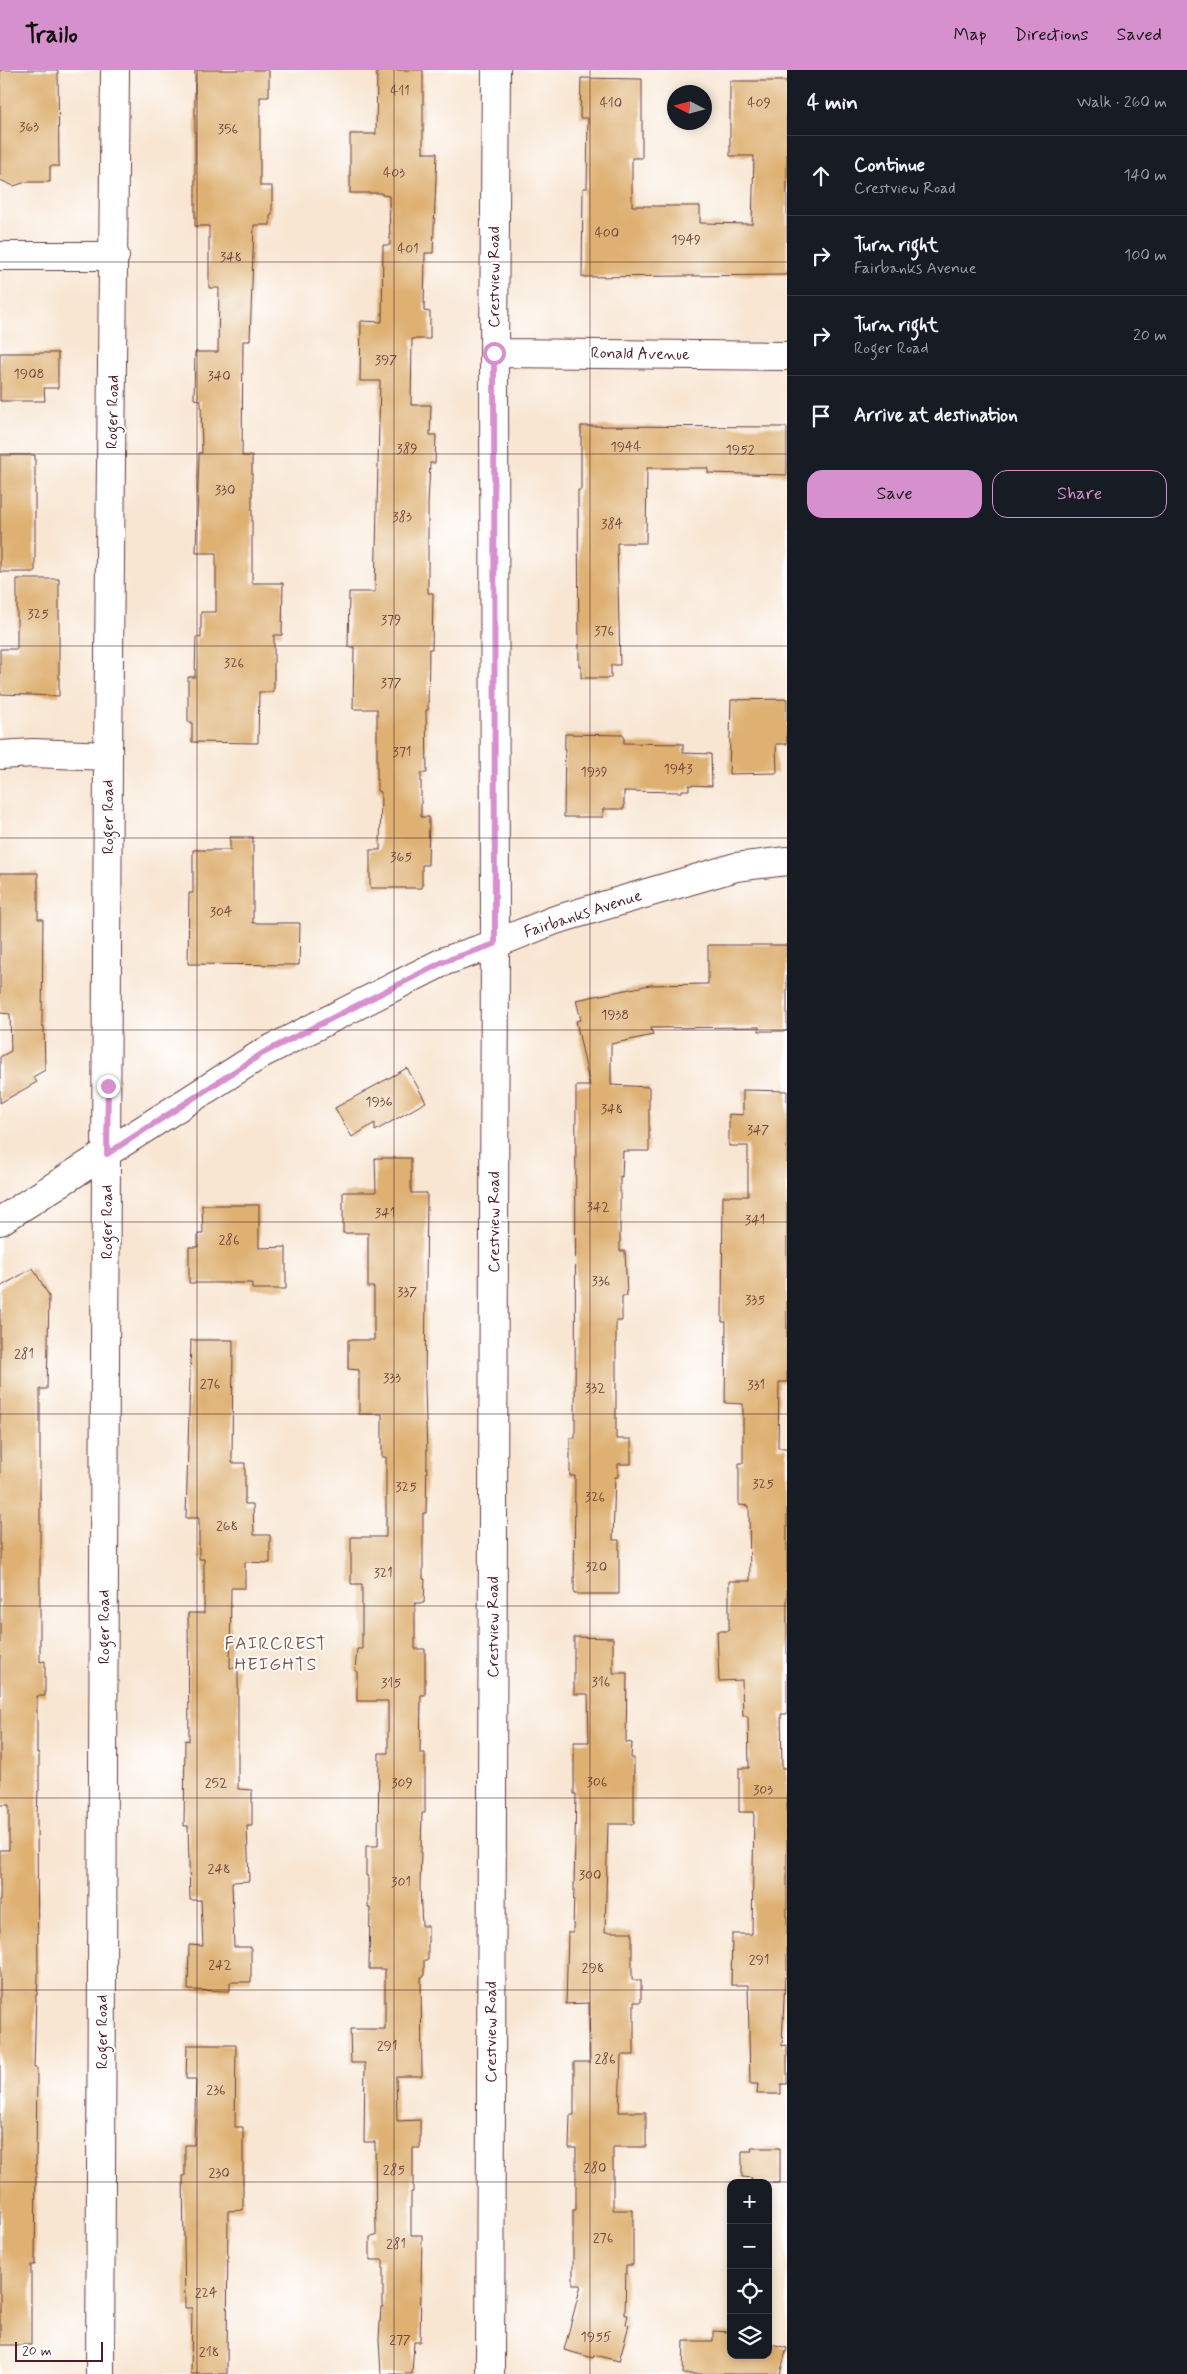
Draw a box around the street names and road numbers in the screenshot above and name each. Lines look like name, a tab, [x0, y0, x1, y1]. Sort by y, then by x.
street label: Crestview Road	[484, 226, 505, 328]
street label: Ronald Avenue	[590, 343, 690, 365]
street label: Roger Road	[102, 375, 125, 449]
street label: Roger Road	[98, 780, 120, 854]
street label: Fairbanks Avenue	[521, 885, 645, 943]
street label: Crestview Road	[484, 1171, 505, 1273]
street label: Roger Road	[97, 1185, 119, 1259]
street label: Crestview Road	[483, 1576, 504, 1678]
street label: Roger Road	[94, 1590, 116, 1664]
street label: Crestview Road	[481, 1981, 502, 2083]
street label: Roger Road	[92, 1995, 114, 2069]

